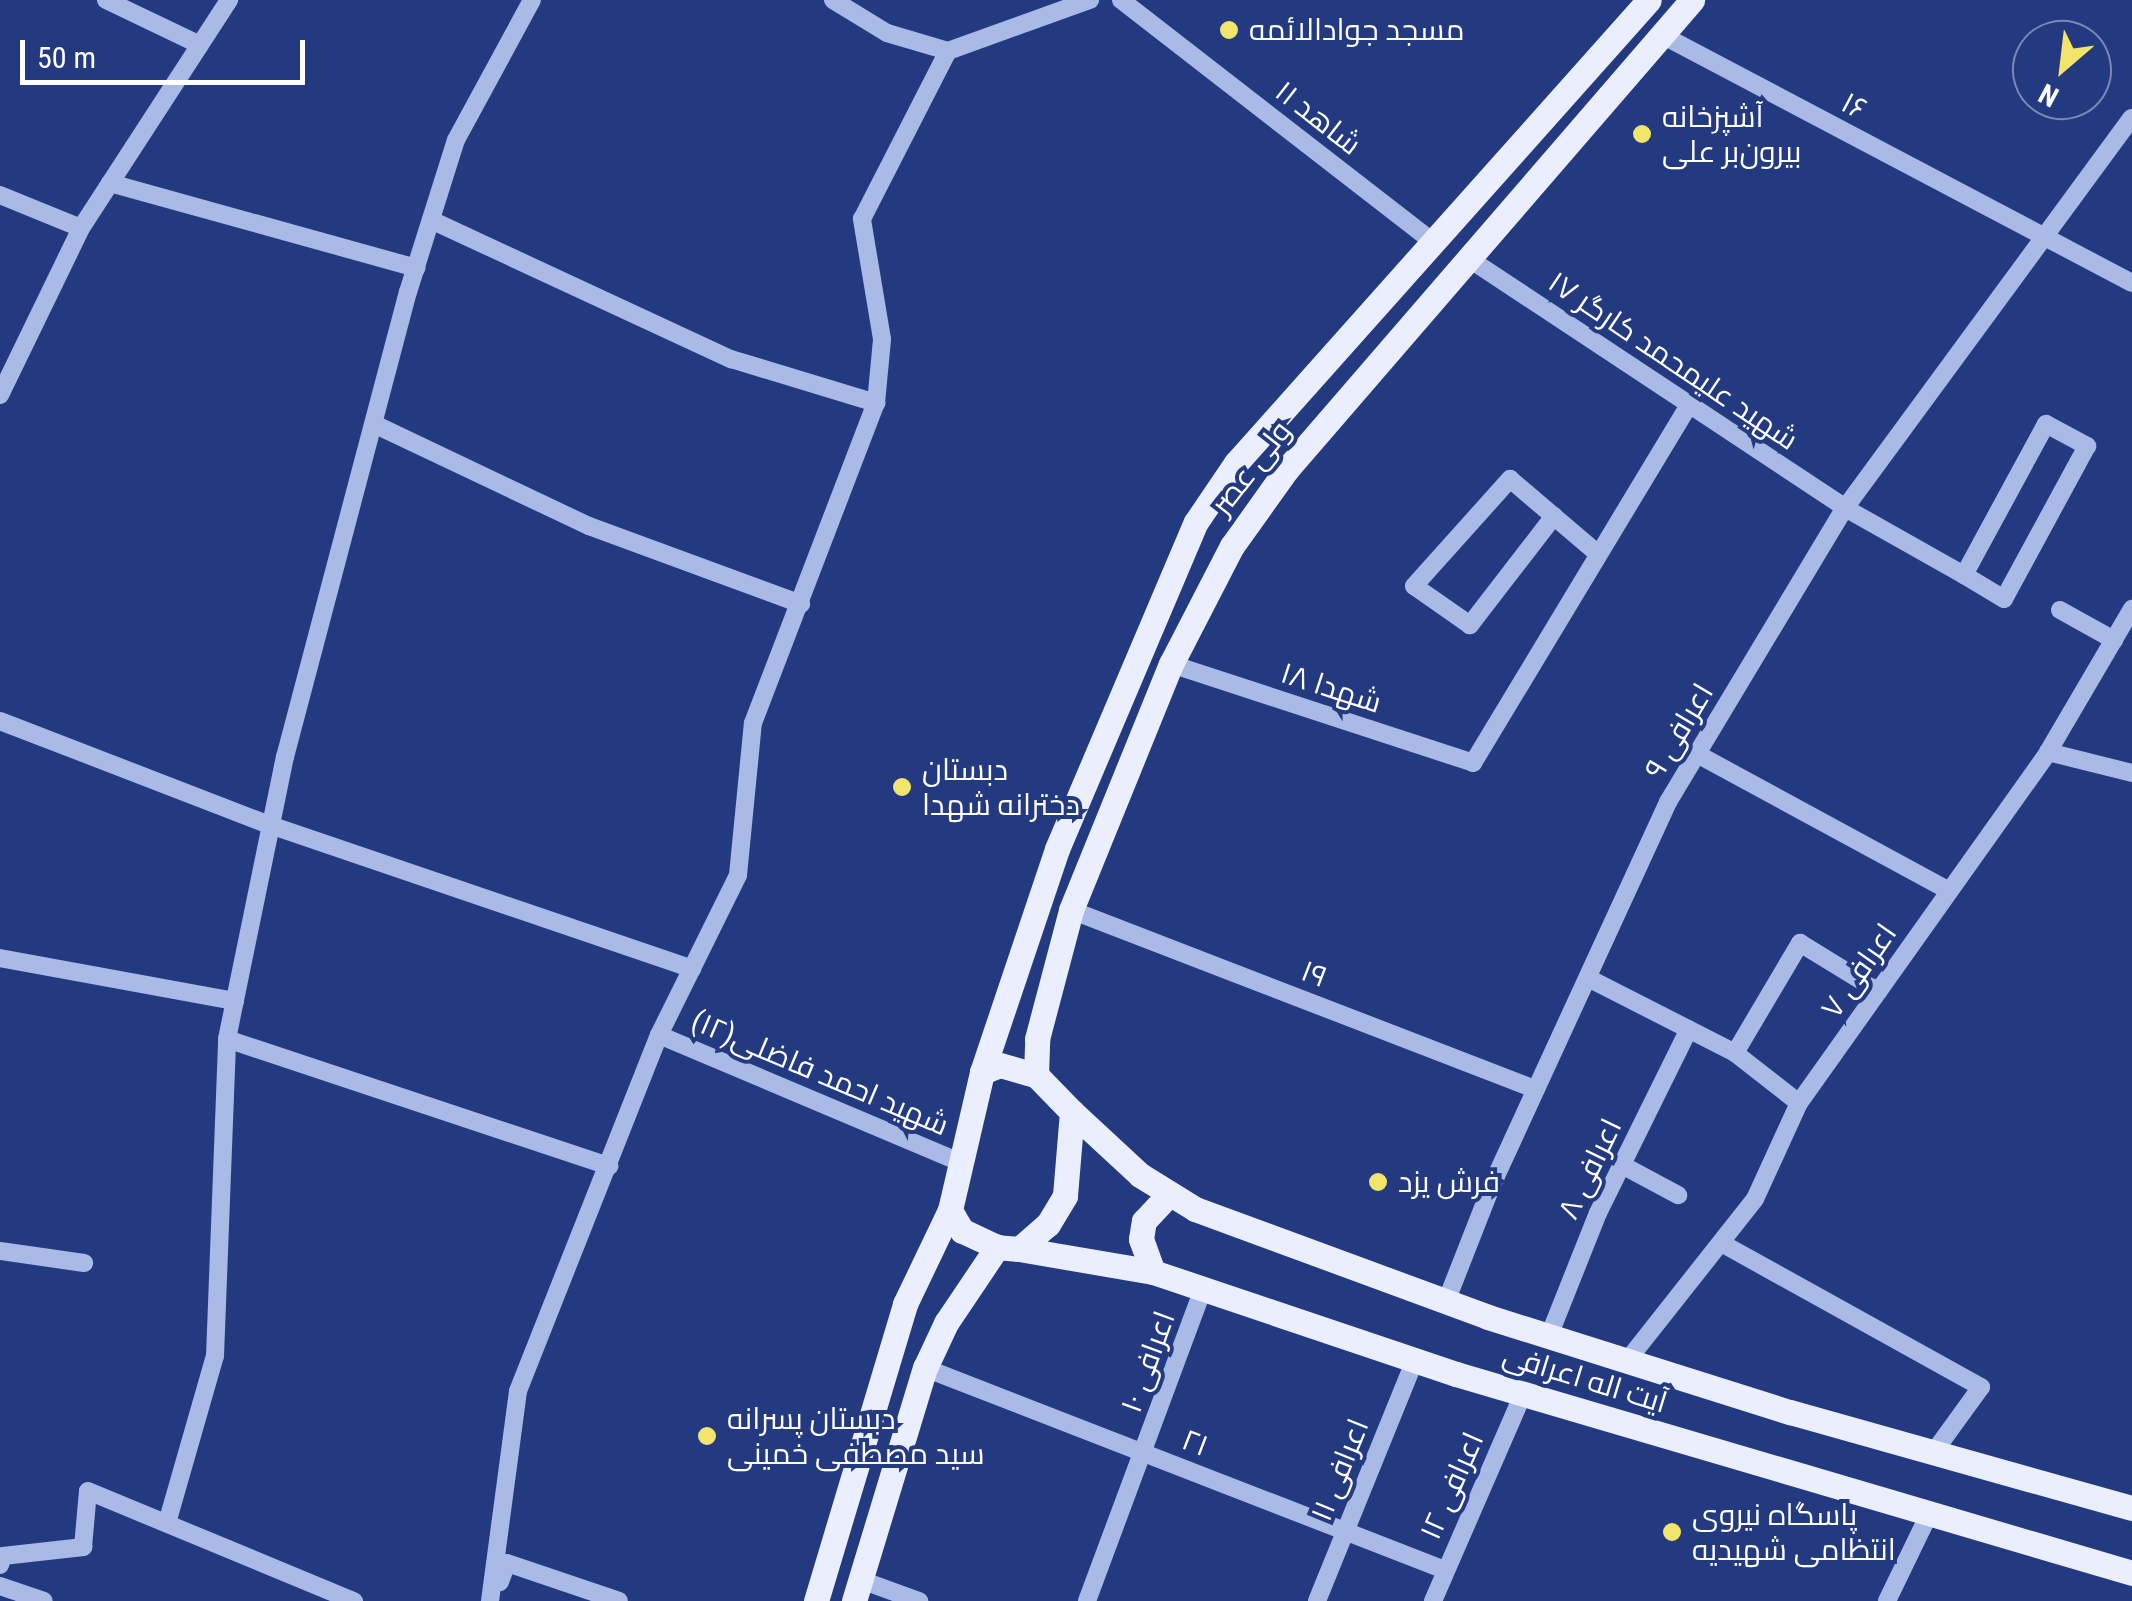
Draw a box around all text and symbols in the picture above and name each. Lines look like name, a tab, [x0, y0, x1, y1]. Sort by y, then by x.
place label: مسجد جوادالائمه	[1249, 12, 1465, 48]
marker: مسجد جوادالائمه	[1218, 19, 1240, 41]
scale bar	[25, 20, 310, 82]
north arrow	[2012, 20, 2112, 120]
text: 50 m	[37, 40, 96, 75]
street label: شاهد ۱۱	[1268, 73, 1368, 163]
text: N	[2033, 77, 2064, 114]
street label: ۱۶	[1835, 85, 1873, 127]
place label: آشپزخانه بیرون‌بر علی	[1662, 99, 1802, 170]
marker: آشپزخانه بیرون‌بر علی	[1631, 123, 1653, 145]
street label: شهید علیمحمد کارگر ۱۷	[1541, 264, 1805, 458]
street label: ولی عصر	[1203, 414, 1299, 522]
street label: شهدا ۱۸	[1276, 655, 1386, 721]
street label: اعرافی ۹	[1637, 677, 1721, 785]
place label: دبستان دخترانه شهدا	[922, 752, 1080, 822]
marker: دبستان دخترانه شهدا	[891, 776, 913, 798]
street label: اعرافی ۷	[1813, 917, 1905, 1025]
street label: ۱۹	[1296, 953, 1332, 995]
street label: شهید احمد فاضلی(۱۲)	[686, 1003, 954, 1143]
street label: اعرافی ۸	[1550, 1113, 1630, 1225]
place label: فرش یزد	[1398, 1164, 1500, 1200]
marker: فرش یزد	[1367, 1171, 1389, 1193]
street label: اعرافی ۱۰	[1113, 1306, 1183, 1418]
street label: آیت اله اعرافی	[1499, 1337, 1671, 1421]
place label: دبستان پسرانه سید مصطفی خمینی	[727, 1401, 985, 1472]
street label: اعرافی ۱۱	[1303, 1414, 1377, 1526]
street label: ۲۱	[1177, 1422, 1213, 1464]
marker: دبستان پسرانه سید مصطفی خمینی	[696, 1425, 718, 1447]
street label: اعرافی ۱۲	[1412, 1427, 1492, 1545]
place label: پاسگاه نیروی انتظامی شهیدیه	[1692, 1497, 1896, 1568]
marker: پاسگاه نیروی انتظامی شهیدیه	[1661, 1521, 1683, 1543]

